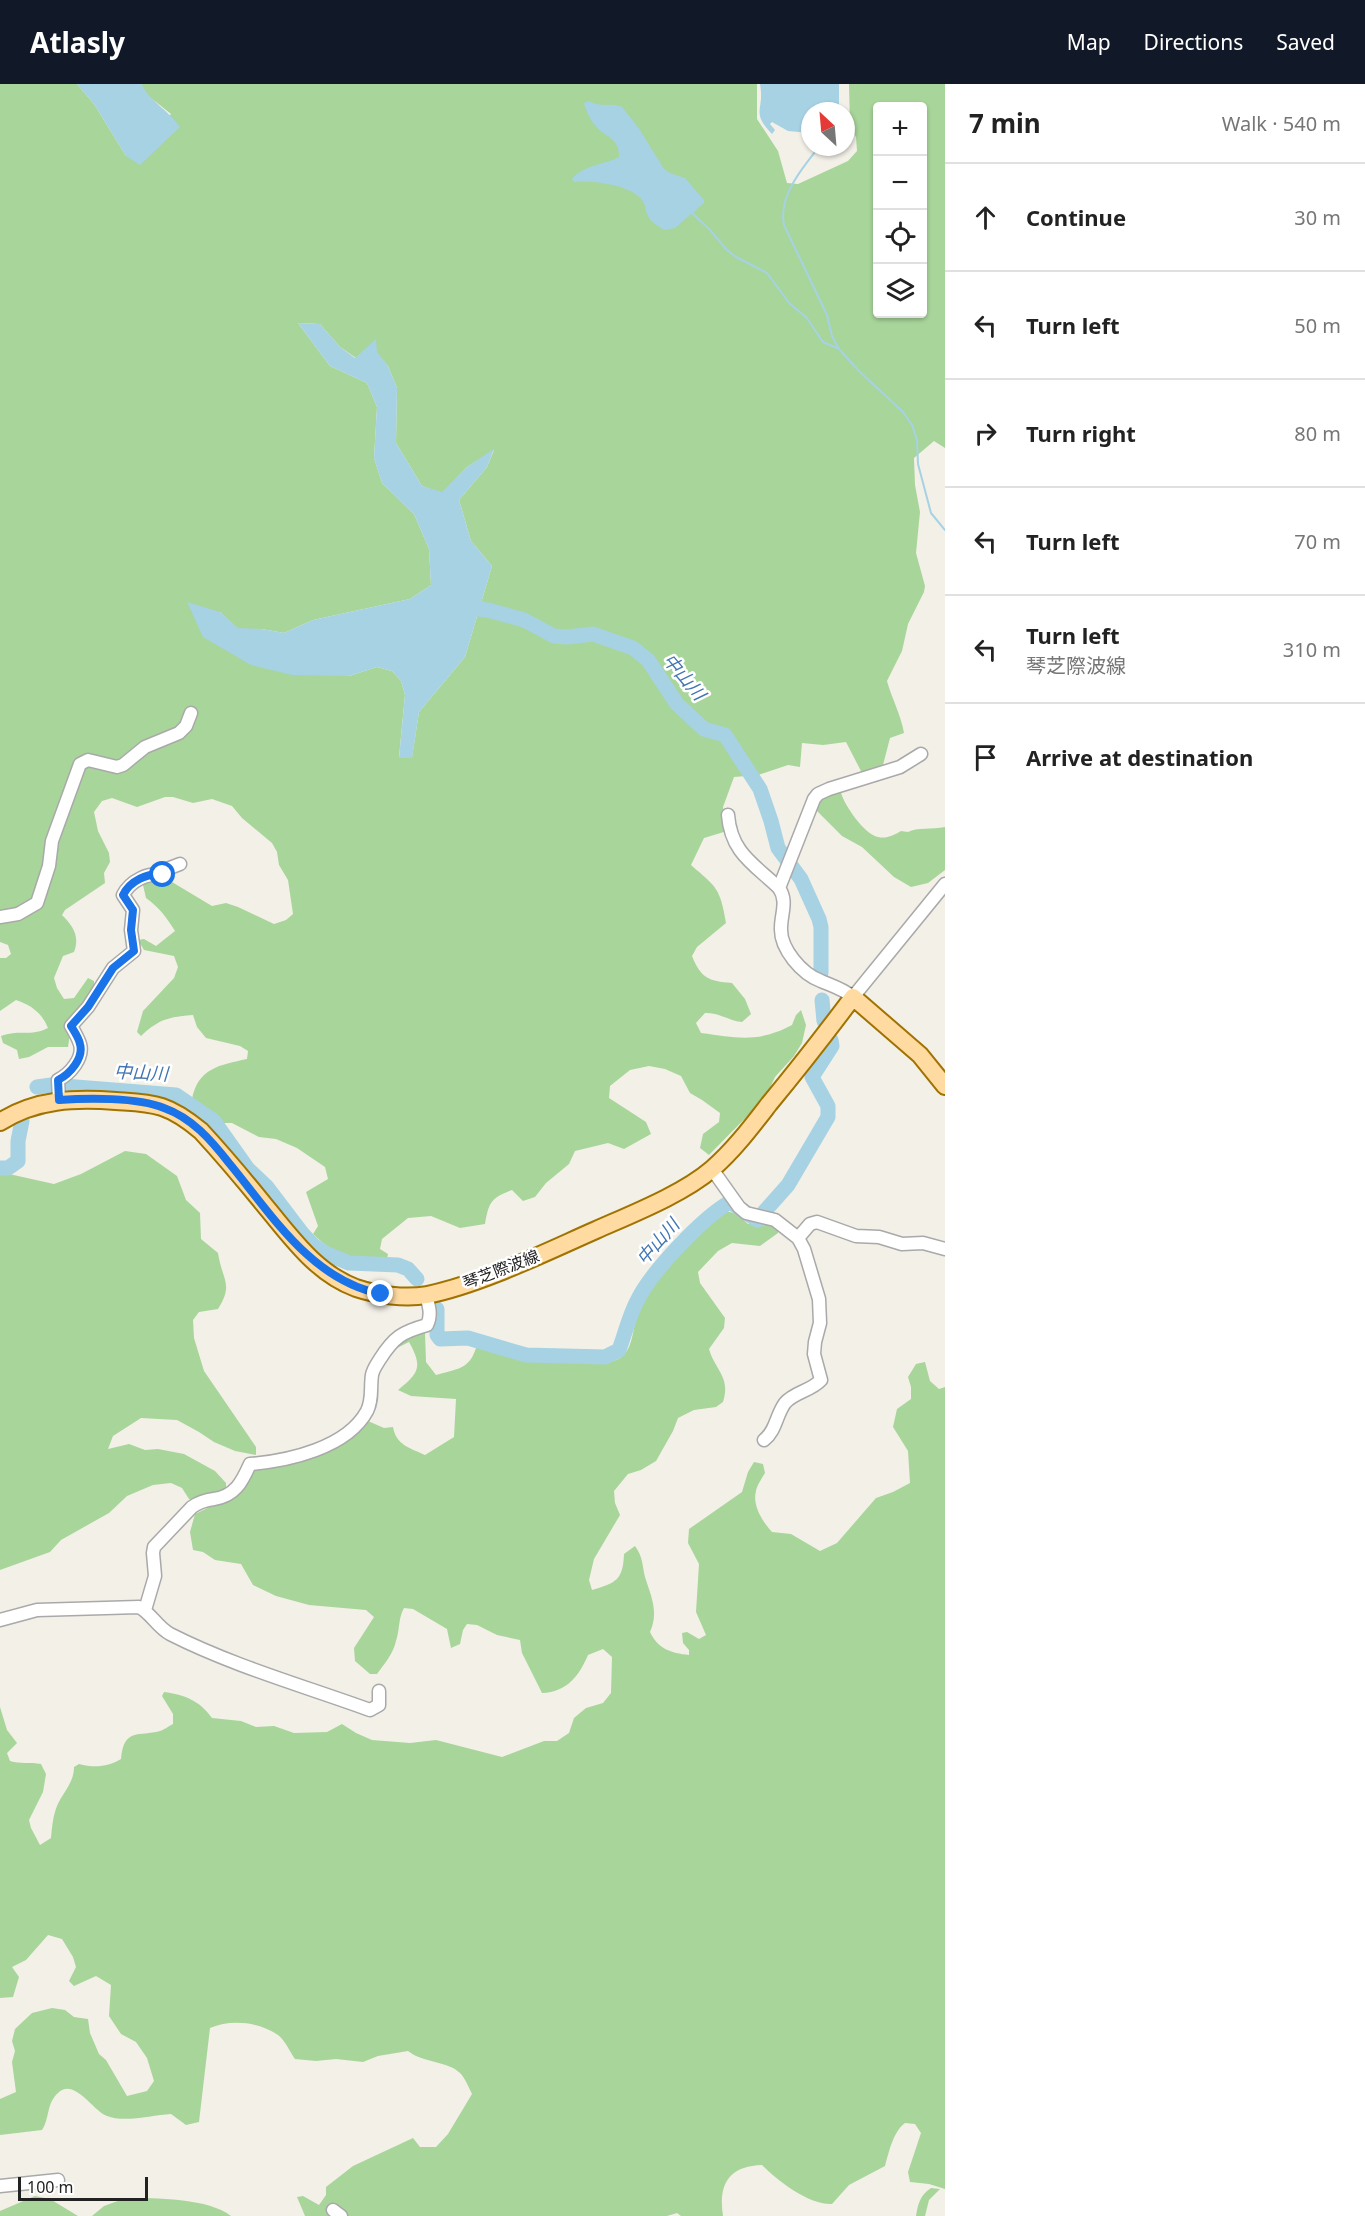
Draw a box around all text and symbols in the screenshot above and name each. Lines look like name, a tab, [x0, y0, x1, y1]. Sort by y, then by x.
text: Atlasly	[30, 23, 125, 61]
text: Map	[1067, 28, 1111, 56]
text: Directions	[1144, 28, 1243, 56]
text: Saved	[1276, 28, 1335, 56]
north arrow	[801, 102, 855, 156]
map controls	[873, 102, 927, 318]
button: +	[873, 102, 927, 156]
text: 7 min	[969, 105, 1041, 141]
text: Walk · 540 m	[1222, 110, 1341, 137]
button: −	[873, 156, 927, 210]
icon: ahead	[969, 201, 1002, 234]
text: Continue	[1026, 202, 1126, 232]
text: 30 m	[1294, 204, 1341, 231]
button: locate	[873, 210, 927, 264]
button: layers	[873, 264, 927, 318]
icon: left	[969, 309, 1002, 342]
text: Turn left	[1026, 310, 1120, 340]
text: 50 m	[1294, 312, 1341, 339]
icon: right	[969, 417, 1002, 450]
text: Turn right	[1026, 418, 1136, 448]
text: 80 m	[1294, 420, 1341, 447]
icon: left	[969, 525, 1002, 558]
text: Turn left	[1026, 526, 1120, 556]
text: 70 m	[1294, 528, 1341, 555]
text: Turn left	[1026, 620, 1120, 650]
icon: left	[969, 633, 1002, 666]
text: 310 m	[1283, 636, 1341, 663]
water label: 中山川	[658, 648, 713, 706]
text: 琴芝際波線	[1026, 652, 1126, 679]
icon: arrive	[969, 741, 1002, 774]
text: Arrive at destination	[1026, 742, 1253, 772]
route start	[149, 861, 175, 887]
water label: 中山川	[113, 1059, 171, 1086]
water label: 中山川	[630, 1212, 685, 1270]
street label: 琴芝際波線	[460, 1244, 542, 1294]
route end	[367, 1280, 393, 1306]
scale bar	[18, 2174, 148, 2202]
text: 100 m	[27, 2176, 74, 2198]

